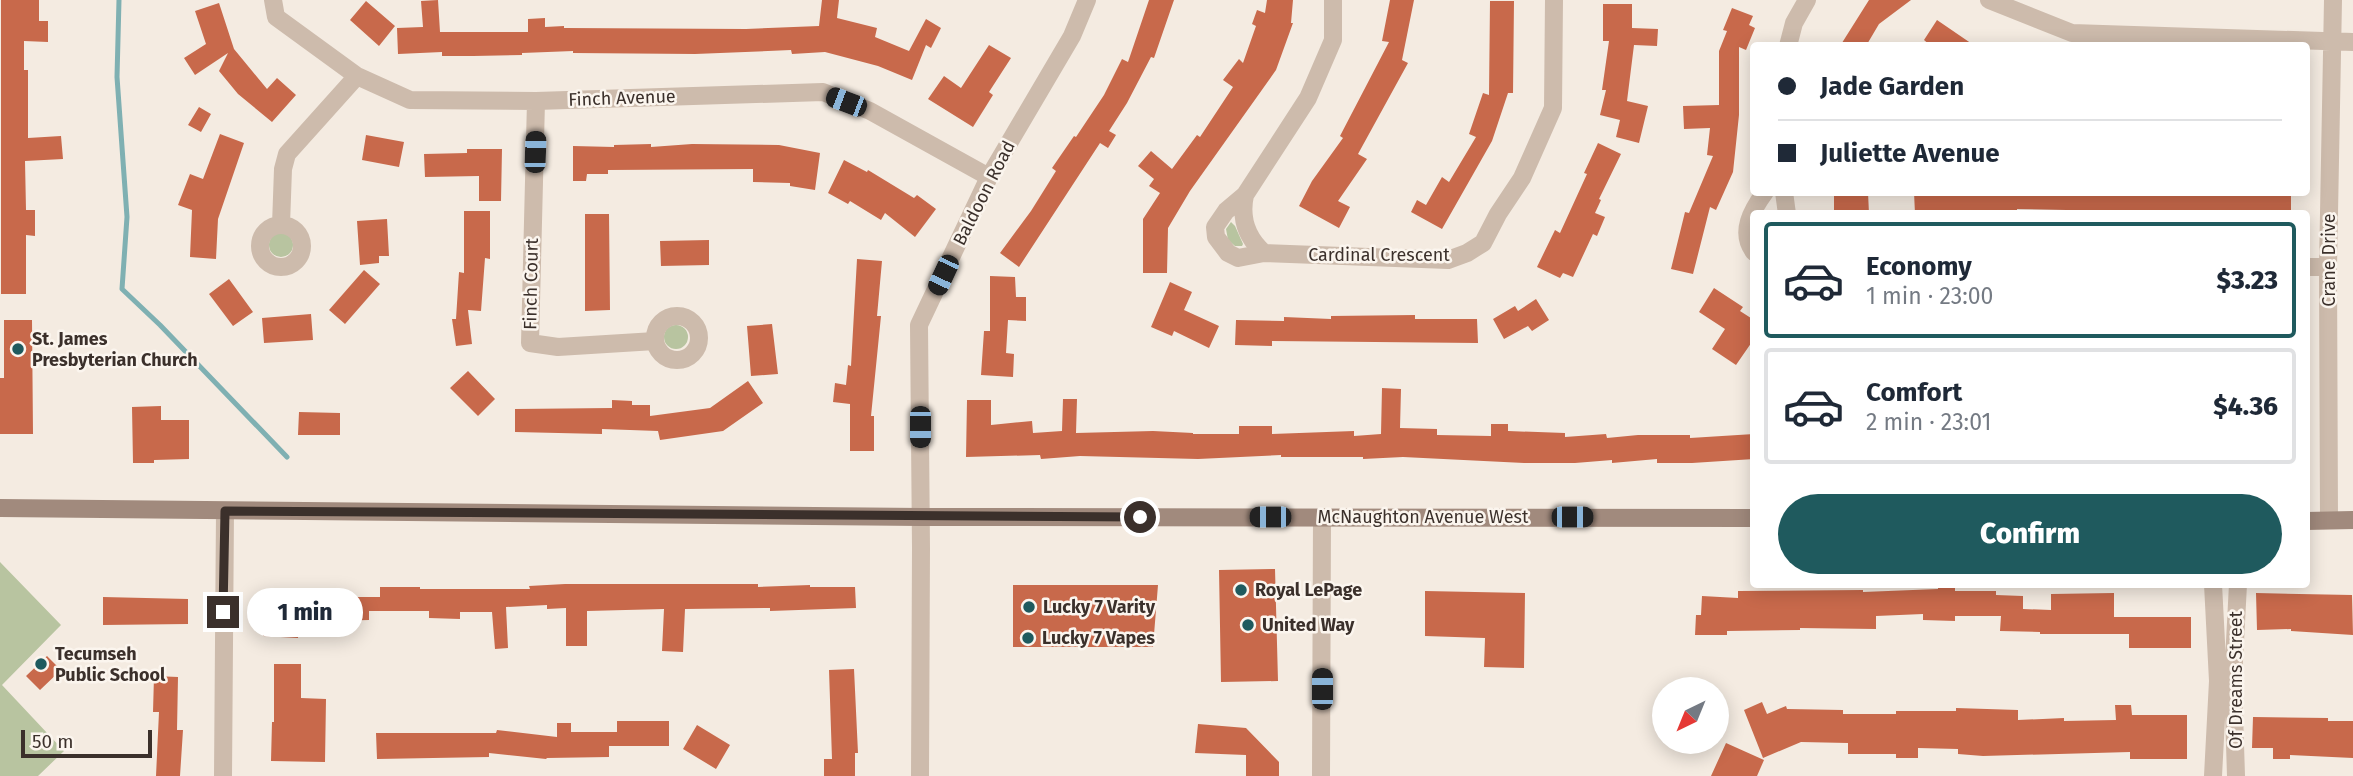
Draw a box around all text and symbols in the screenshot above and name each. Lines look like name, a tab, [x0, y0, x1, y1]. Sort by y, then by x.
text: Jade Garden	[1820, 71, 1964, 102]
street label: Finch Avenue	[568, 85, 676, 111]
car	[823, 85, 870, 119]
car	[524, 131, 547, 173]
street label: Baldoon Road	[948, 137, 1020, 249]
text: Juliette Avenue	[1820, 138, 2000, 169]
street label: Crane Drive	[2318, 213, 2340, 307]
street label: Finch Court	[519, 237, 543, 330]
street label: Cardinal Crescent	[1308, 244, 1450, 266]
icon: car	[1782, 249, 1845, 312]
text: Economy	[1866, 251, 1972, 282]
car	[925, 252, 962, 298]
text: $3.23	[2217, 265, 2278, 296]
text: 1 min · 23:00	[1866, 282, 1993, 310]
place label: St. James Presbyterian Church	[32, 328, 198, 371]
marker: St. James Presbyterian Church	[10, 341, 26, 357]
icon: car	[1782, 375, 1845, 438]
text: Comfort	[1866, 377, 1962, 408]
text: $4.36	[2213, 391, 2278, 422]
car	[910, 406, 931, 448]
text: 2 min · 23:01	[1866, 408, 1991, 436]
button: Confirm	[1778, 494, 2282, 574]
route start	[1124, 501, 1156, 533]
street label: McNaughton Avenue West	[1317, 506, 1529, 528]
car	[1250, 507, 1292, 528]
car	[1552, 507, 1594, 528]
place label: Royal LePage	[1255, 579, 1362, 601]
marker: Royal LePage	[1233, 582, 1249, 598]
callout: 1 min	[248, 588, 363, 636]
route end	[207, 596, 239, 628]
place label: Lucky 7 Varity	[1043, 596, 1156, 618]
text: 1 min	[277, 598, 333, 626]
marker: Lucky 7 Varity	[1021, 599, 1037, 615]
street label: Of Dreams Street	[2225, 610, 2247, 749]
place label: United Way	[1262, 614, 1355, 636]
marker: United Way	[1240, 617, 1256, 633]
place label: Lucky 7 Vapes	[1042, 627, 1155, 649]
marker: Lucky 7 Vapes	[1020, 630, 1036, 646]
place label: Tecumseh Public School	[55, 643, 166, 686]
marker: Tecumseh Public School	[33, 656, 49, 672]
car	[1312, 668, 1333, 710]
north arrow	[1652, 677, 1729, 754]
map controls	[1652, 677, 1729, 754]
scale bar	[21, 727, 152, 759]
text: 50 m	[32, 730, 73, 753]

